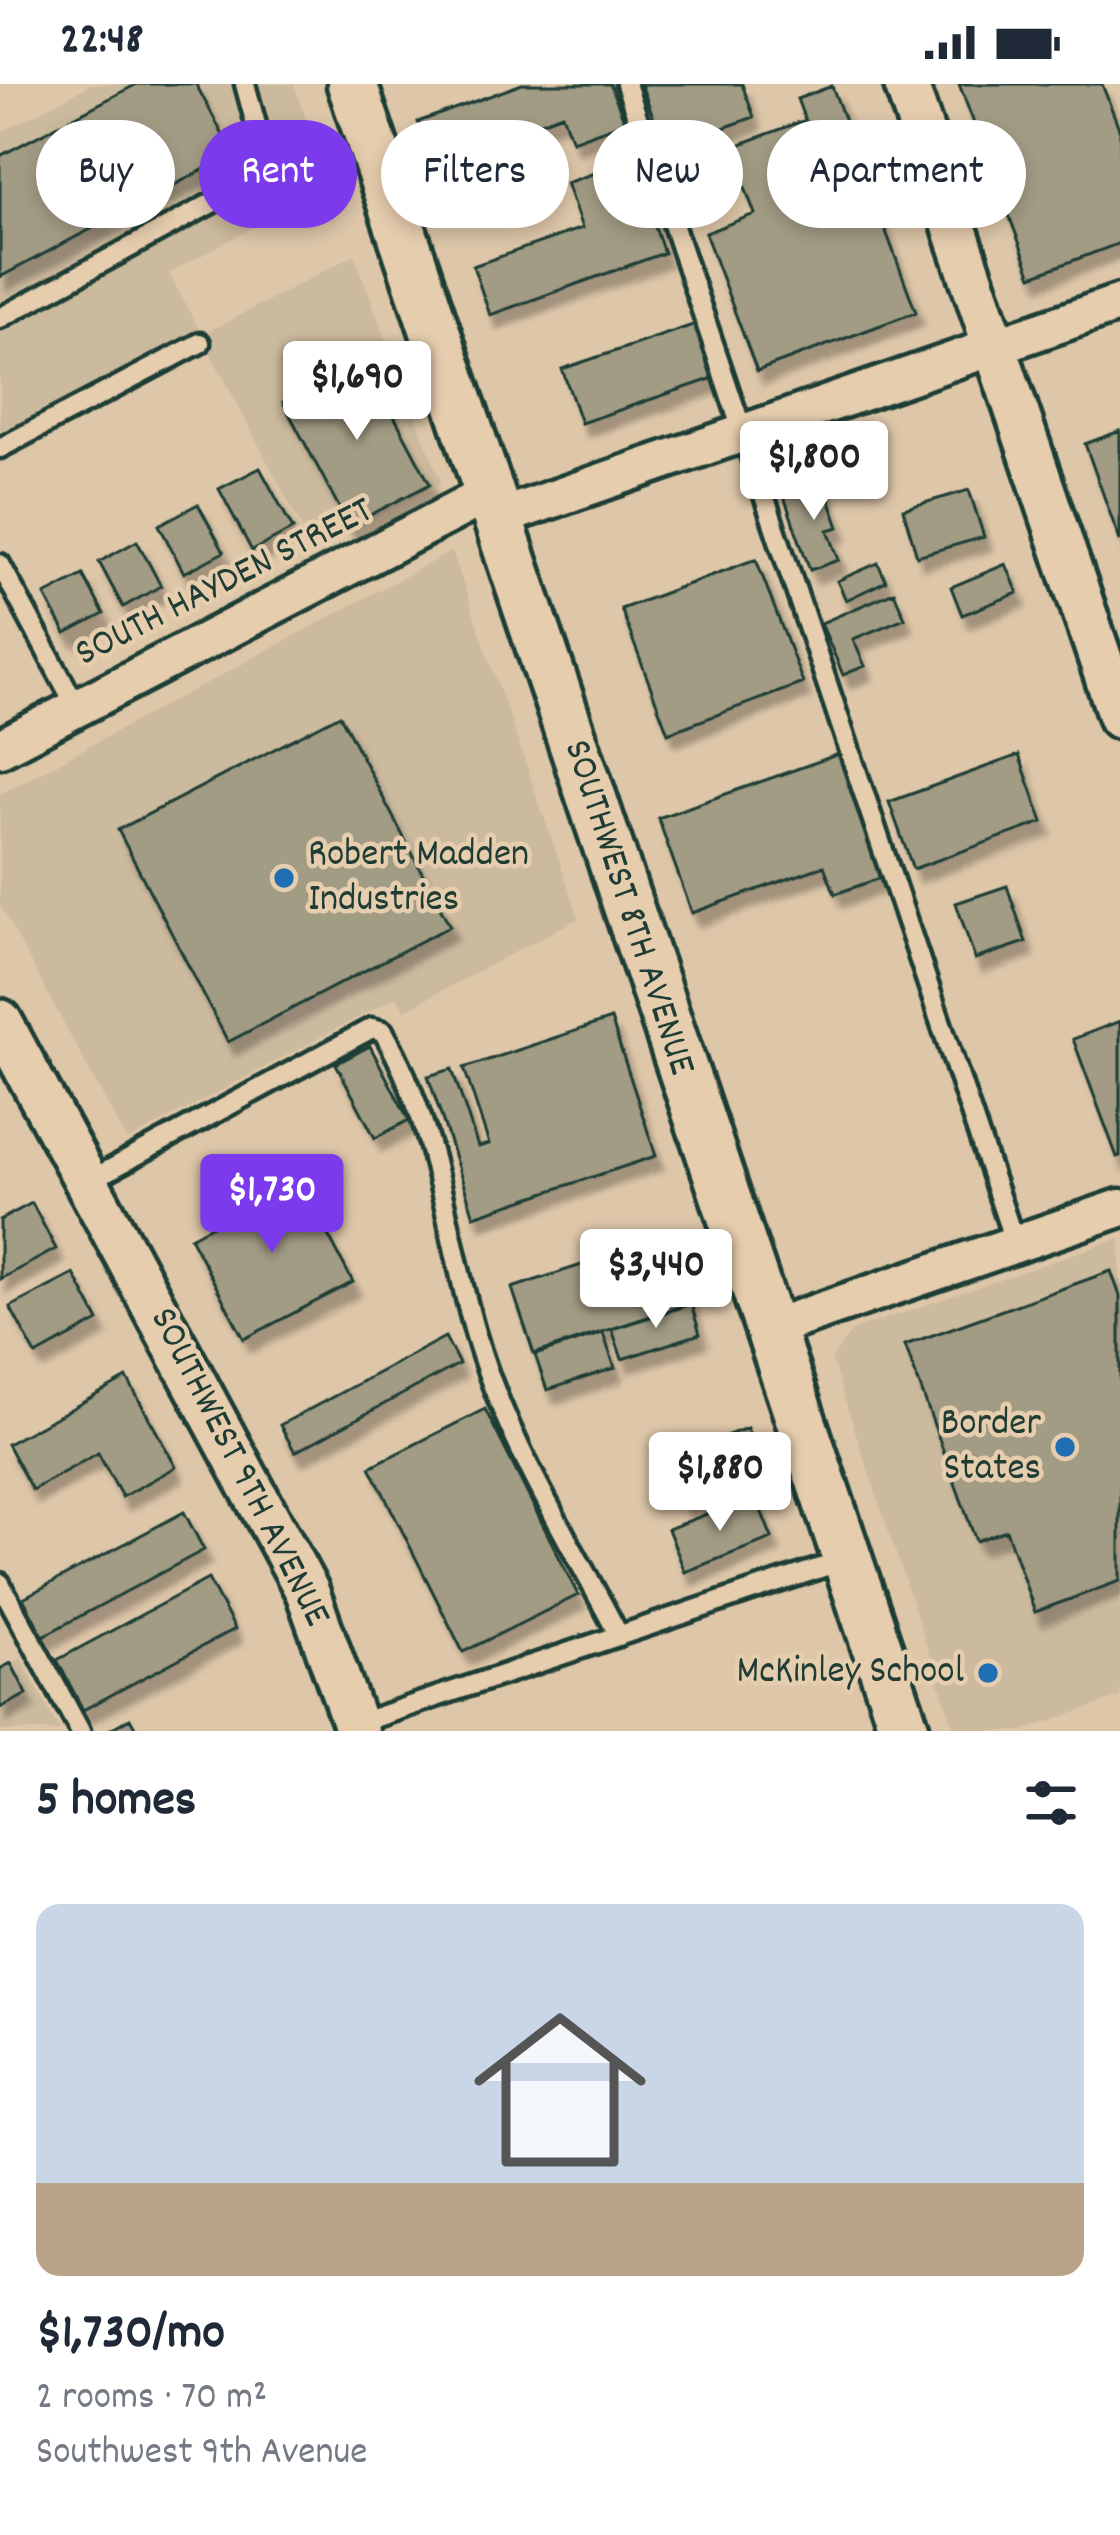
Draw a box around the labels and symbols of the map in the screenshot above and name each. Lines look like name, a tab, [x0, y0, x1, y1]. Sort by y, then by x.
pin: $1,690	[259, 341, 455, 443]
pin: $1,800	[716, 421, 912, 523]
street label: SOUTH HAYDEN STREET	[67, 485, 384, 683]
street label: SOUTHWEST 8TH AVENUE	[547, 733, 707, 1083]
place label: Robert Madden Industries	[308, 829, 529, 929]
marker: Robert Madden Industries	[271, 865, 297, 891]
pin: $1,730	[174, 1154, 370, 1256]
pin: $3,440	[558, 1229, 754, 1331]
street label: SOUTHWEST 9TH AVENUE	[134, 1299, 342, 1637]
place label: Border States	[941, 1398, 1042, 1498]
pin: $1,880	[622, 1432, 818, 1534]
marker: Border States	[1052, 1434, 1078, 1460]
place label: McKinley School	[736, 1646, 964, 1701]
marker: McKinley School	[975, 1660, 1001, 1686]

